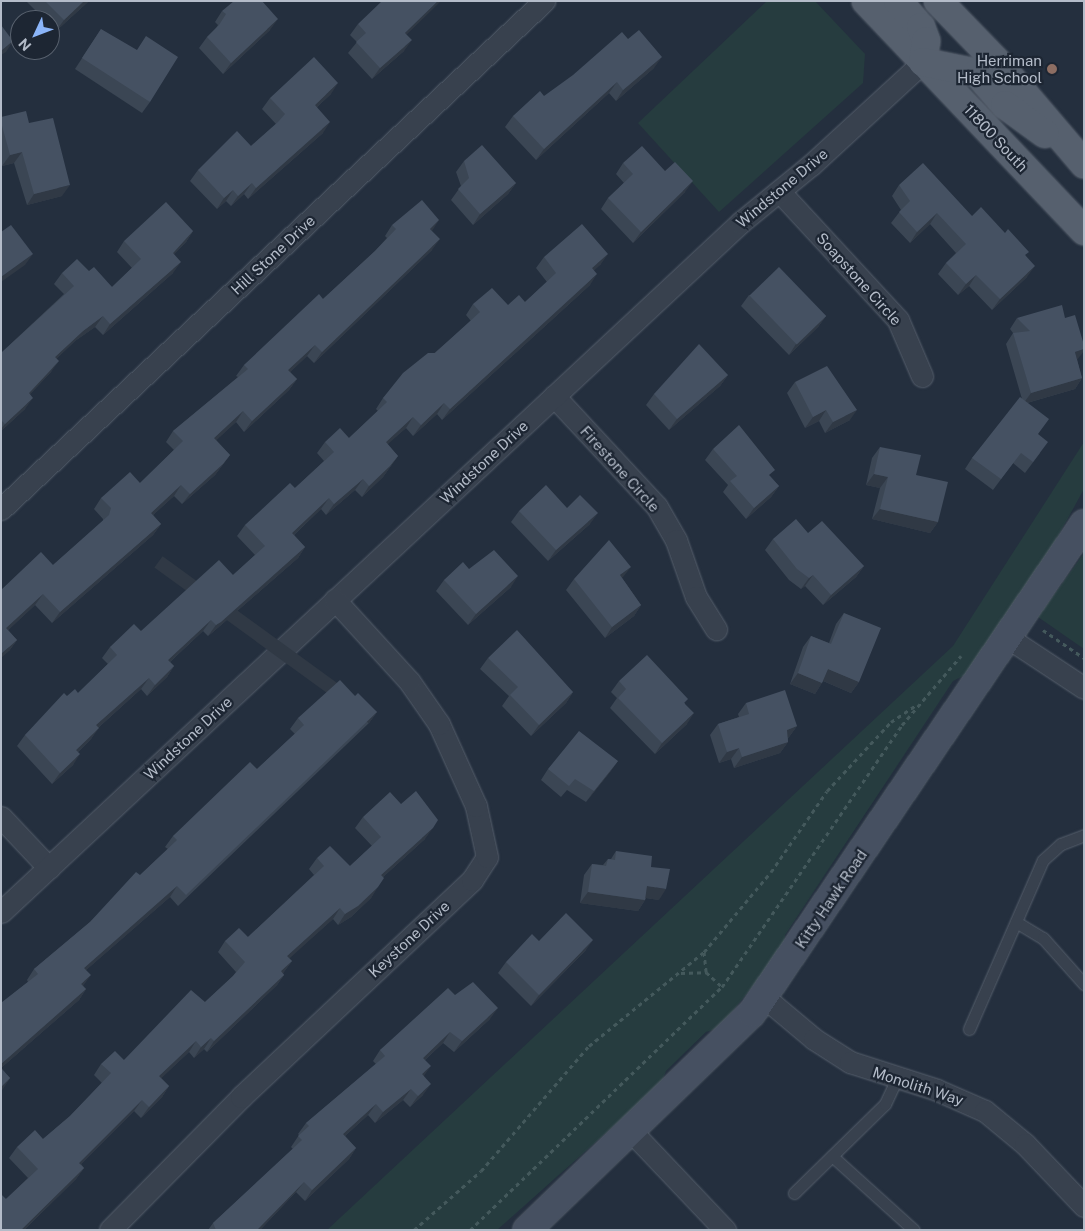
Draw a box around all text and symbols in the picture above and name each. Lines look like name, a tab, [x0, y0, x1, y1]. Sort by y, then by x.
north arrow	[10, 10, 60, 60]
text: N	[15, 35, 34, 54]
place label: Herriman High School	[957, 51, 1042, 86]
marker: Herriman High School	[1046, 63, 1058, 75]
street label: 11800 South	[960, 101, 1032, 175]
street label: Windstone Drive	[733, 144, 831, 232]
street label: Hill Stone Drive	[227, 211, 319, 299]
street label: Soapstone Circle	[813, 229, 905, 329]
street label: Windstone Drive	[436, 417, 532, 507]
street label: Firestone Circle	[577, 422, 663, 516]
street label: Windstone Drive	[140, 693, 236, 783]
street label: Kitty Hawk Road	[791, 846, 871, 952]
street label: Keystone Drive	[365, 897, 453, 981]
street label: Monolith Way	[870, 1063, 966, 1109]

